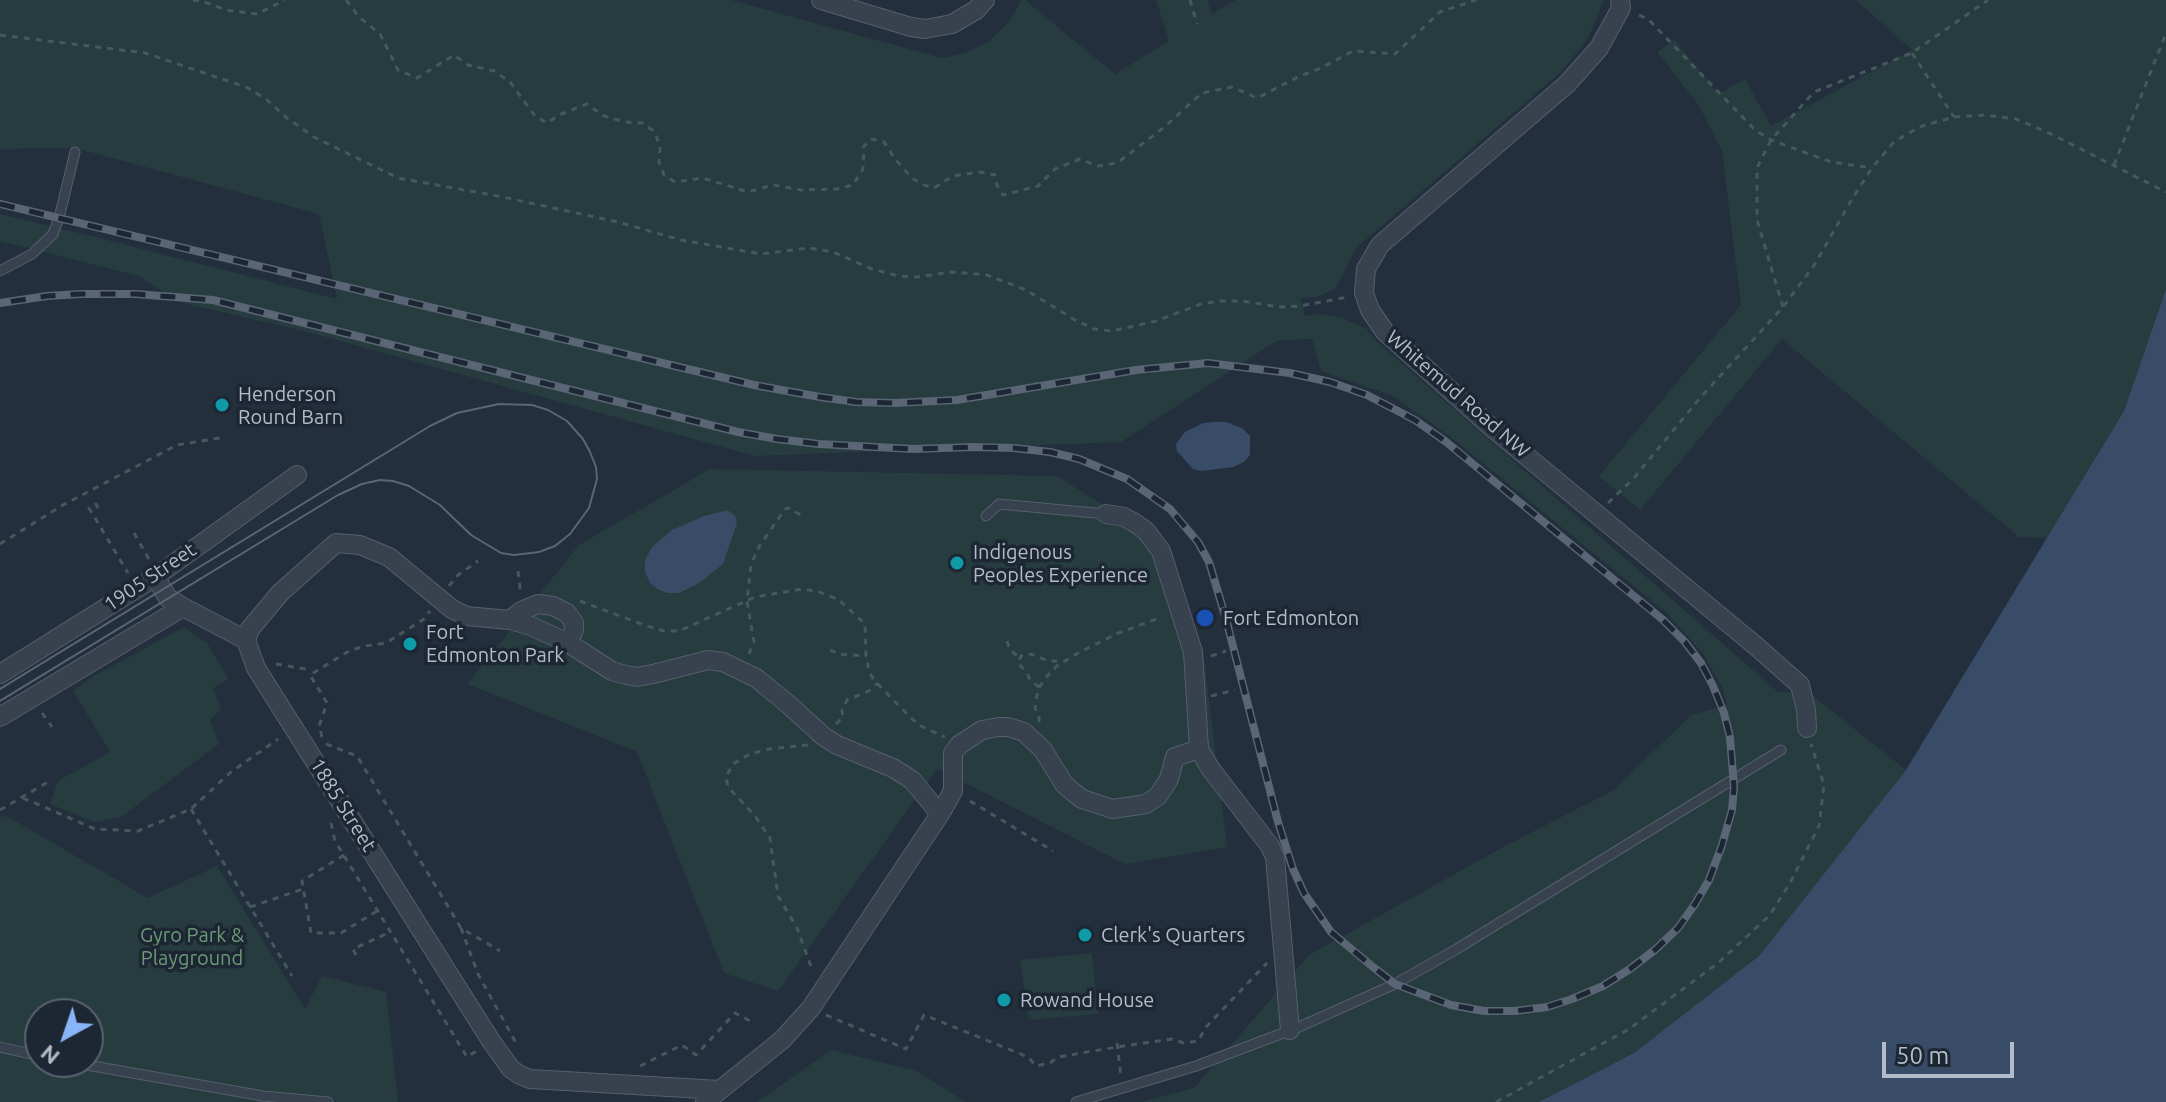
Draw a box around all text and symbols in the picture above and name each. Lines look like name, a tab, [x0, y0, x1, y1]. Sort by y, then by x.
street label: Whitemud Road NW	[1381, 325, 1535, 463]
place label: Henderson Round Barn	[238, 382, 343, 429]
marker: Henderson Round Barn	[213, 396, 231, 414]
street label: 1905 Street	[100, 538, 200, 616]
place label: Indigenous Peoples Experience	[973, 540, 1148, 587]
marker: Indigenous Peoples Experience	[948, 554, 966, 572]
place label: Fort Edmonton	[1223, 606, 1359, 630]
marker: Fort Edmonton	[1194, 607, 1216, 629]
place label: Fort Edmonton Park	[426, 620, 564, 667]
marker: Fort Edmonton Park	[401, 635, 419, 653]
street label: 1885 Street	[305, 754, 381, 856]
park label: Gyro Park & Playground	[140, 923, 244, 970]
place label: Clerk's Quarters	[1101, 923, 1245, 947]
marker: Clerk's Quarters	[1076, 926, 1094, 944]
place label: Rowand House	[1020, 988, 1154, 1012]
marker: Rowand House	[995, 991, 1013, 1009]
north arrow	[24, 998, 104, 1078]
scale bar	[1886, 1026, 2018, 1076]
text: N	[35, 1040, 64, 1070]
text: 50 m	[1896, 1042, 1949, 1069]

